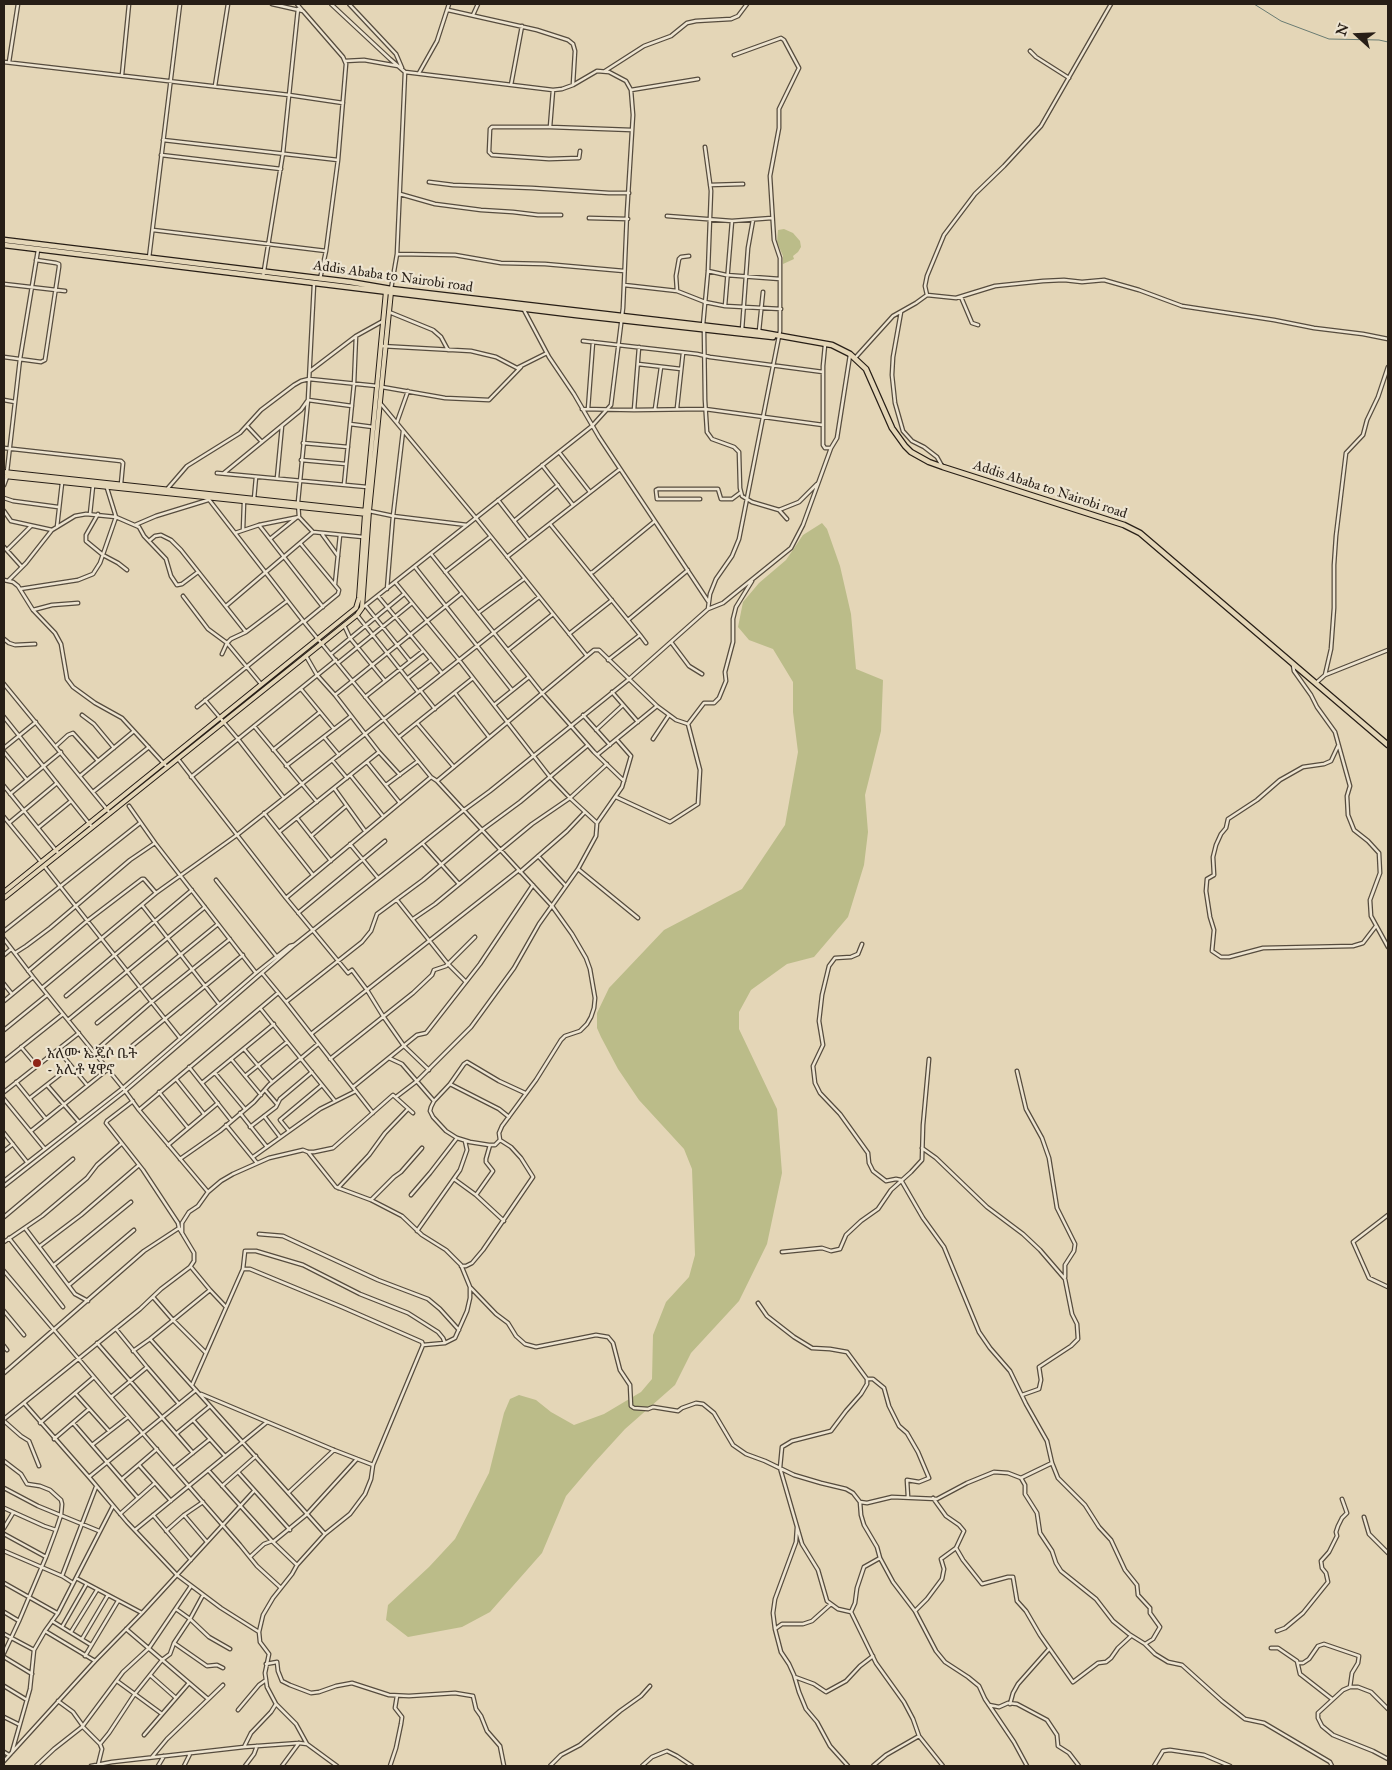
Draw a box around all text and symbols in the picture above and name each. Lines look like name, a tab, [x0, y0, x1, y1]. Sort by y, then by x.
north arrow	[1332, 10, 1382, 60]
text: N	[1332, 21, 1352, 38]
street label: Addis Ababa to Nairobi road	[312, 257, 474, 297]
street label: Addis Ababa to Nairobi road	[971, 457, 1129, 523]
place label: አለሙ ኤጄሶ ቤት - አሊቶ ሄዋኖ	[47, 1047, 137, 1080]
marker: አለሙ ኤጄሶ ቤት - አሊቶ ሄዋኖ	[31, 1057, 43, 1069]

